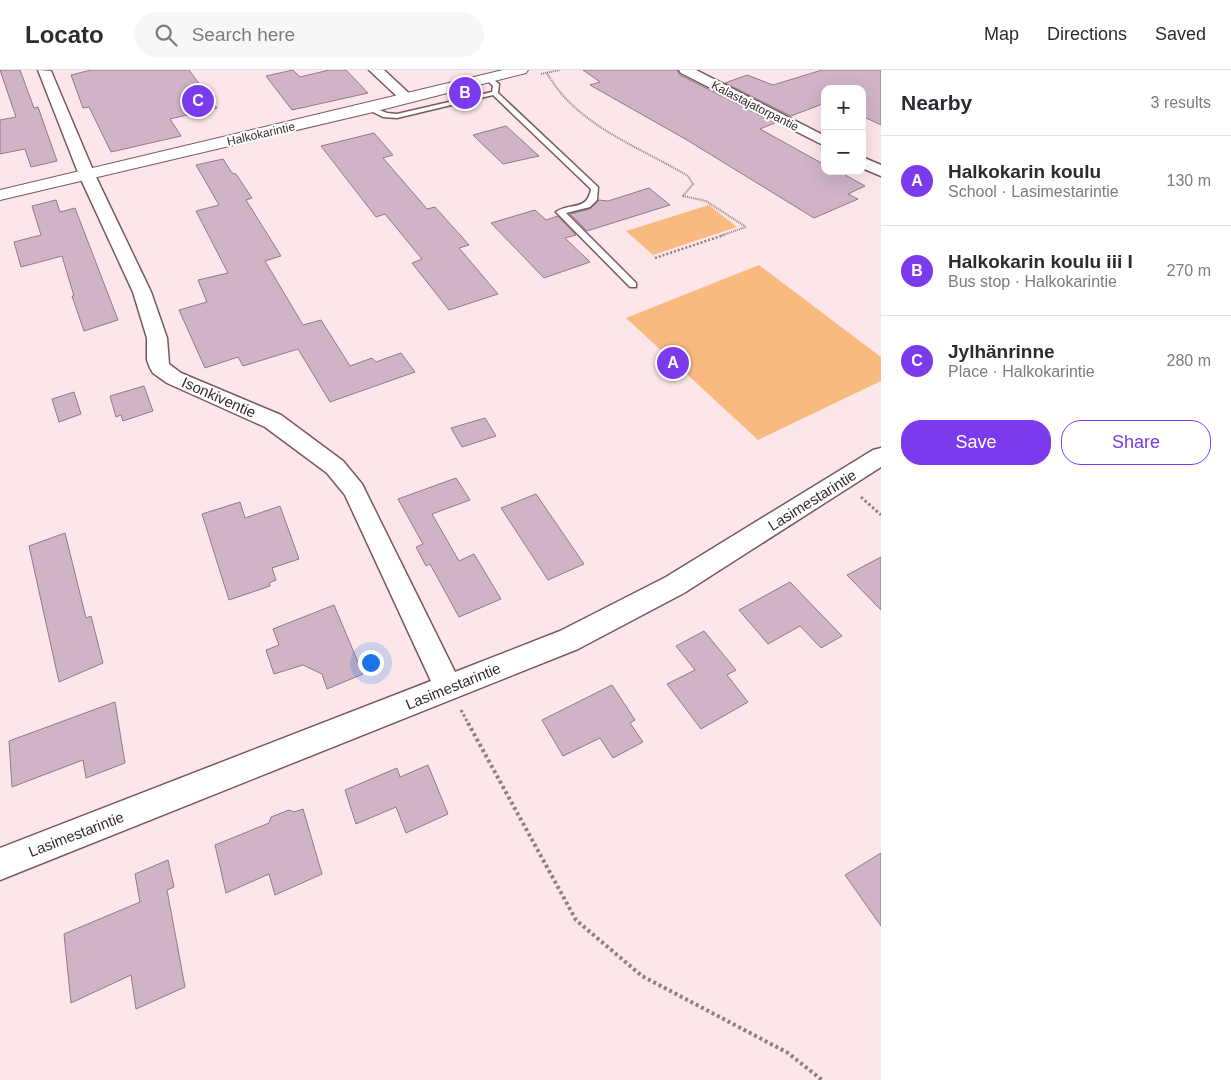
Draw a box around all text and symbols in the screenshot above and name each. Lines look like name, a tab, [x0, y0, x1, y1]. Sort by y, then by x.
search box	[134, 12, 484, 57]
text: Locato	[25, 21, 104, 48]
icon: search	[152, 21, 180, 49]
text: Search here	[192, 24, 295, 45]
text: Map	[984, 24, 1019, 44]
text: Directions	[1047, 24, 1127, 44]
text: Saved	[1155, 24, 1206, 44]
pin: B	[449, 74, 481, 112]
street label: Kalastajatorpantie	[709, 78, 801, 134]
pin: C	[182, 82, 214, 120]
map controls	[821, 85, 866, 175]
button: +	[821, 85, 866, 130]
text: Nearby	[901, 91, 972, 114]
text: 3 results	[1151, 94, 1211, 111]
street label: Halkokarintie	[226, 119, 297, 149]
button: −	[821, 130, 866, 175]
text: Halkokarin koulu	[948, 161, 1101, 182]
text: A	[911, 172, 923, 189]
text: 130 m	[1167, 172, 1211, 189]
text: School · Lasimestarintie	[948, 183, 1119, 200]
text: Halkokarin koulu iii I	[948, 251, 1133, 272]
text: B	[911, 262, 923, 279]
text: 270 m	[1167, 262, 1211, 279]
text: Bus stop · Halkokarintie	[948, 273, 1117, 290]
text: Jylhänrinne	[948, 341, 1055, 362]
pin: A	[657, 344, 689, 382]
text: C	[911, 352, 923, 369]
text: 280 m	[1167, 352, 1211, 369]
text: Place · Halkokarintie	[948, 363, 1095, 380]
street label: Isonkiventie	[179, 373, 259, 421]
button: Save	[901, 420, 1051, 465]
button: Share	[1061, 420, 1211, 465]
street label: Lasimestarintie	[765, 466, 859, 534]
your location	[358, 650, 384, 676]
street label: Lasimestarintie	[403, 659, 503, 713]
street label: Lasimestarintie	[26, 808, 126, 860]

